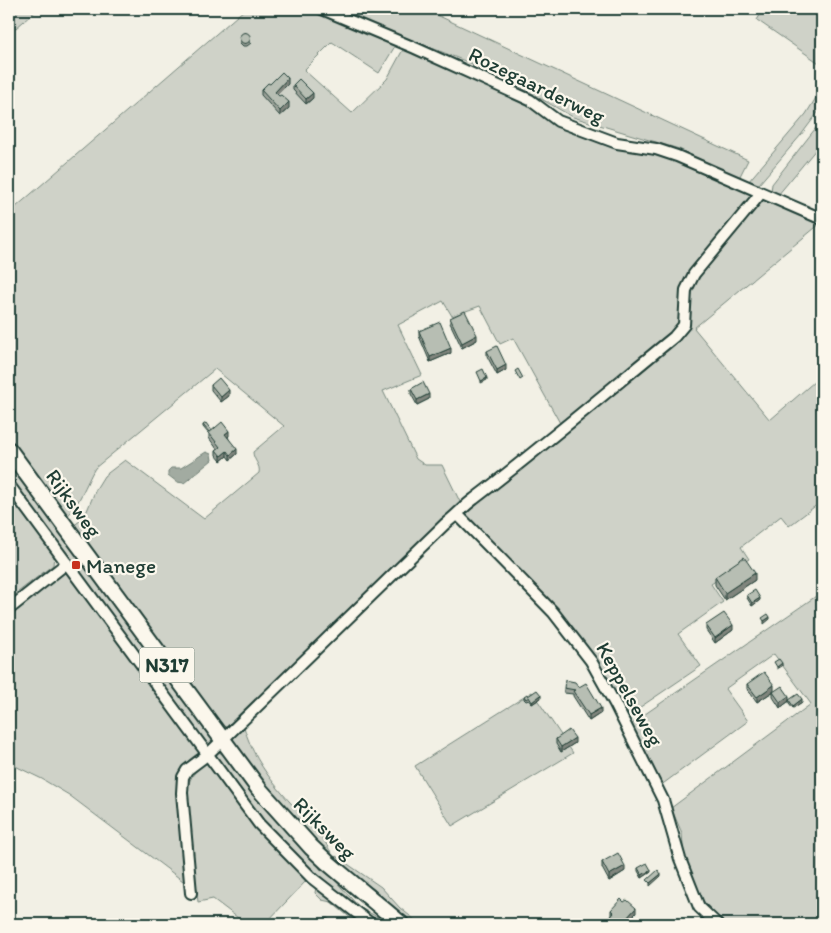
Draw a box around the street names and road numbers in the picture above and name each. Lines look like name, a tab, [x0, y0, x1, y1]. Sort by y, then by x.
street label: Rozegaarderweg	[465, 41, 609, 129]
street label: Rijksweg	[41, 464, 107, 542]
street label: Keppelseweg	[591, 638, 669, 751]
road number: N317	[140, 648, 194, 682]
street label: Rijksweg	[288, 791, 362, 865]

